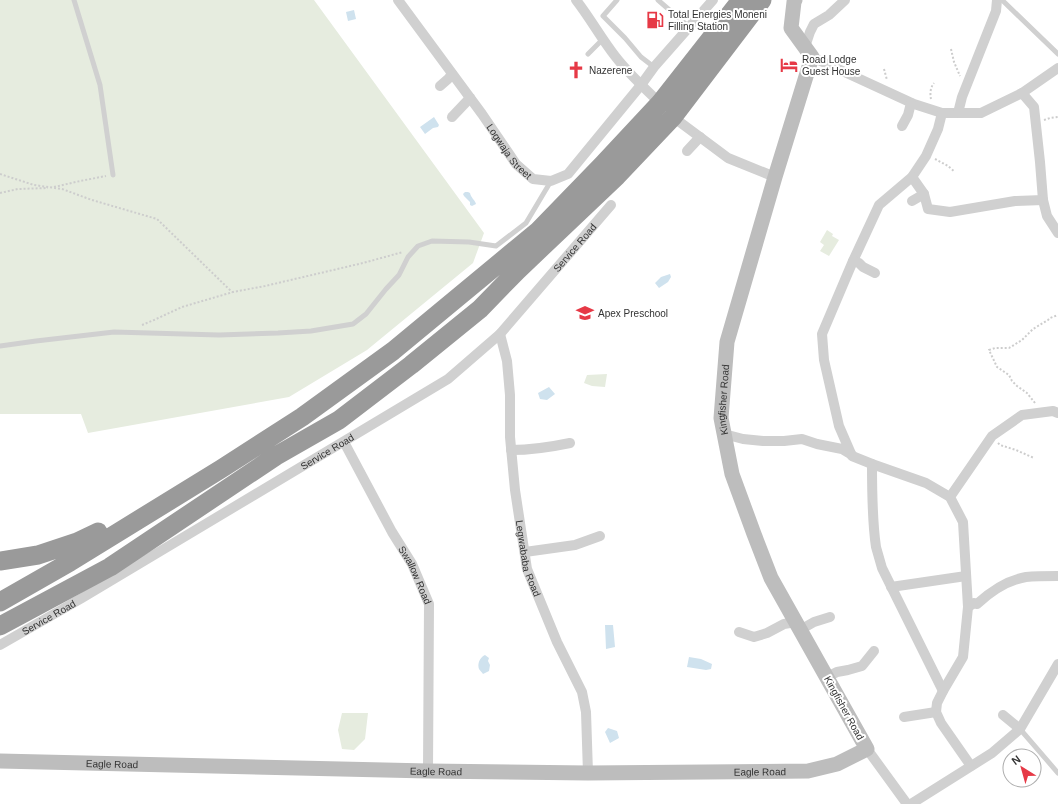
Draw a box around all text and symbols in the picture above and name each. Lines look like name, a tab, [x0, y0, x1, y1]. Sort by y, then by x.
place label: Total Energies Moneni Filling Station	[668, 9, 767, 32]
fuel station icon: Total Energies Moneni Filling Station	[645, 10, 665, 30]
place label: Road Lodge Guest House	[802, 54, 861, 77]
hotel icon: Road Lodge Guest House	[779, 55, 799, 75]
church icon: Nazerene	[566, 60, 586, 80]
place label: Nazerene	[589, 65, 633, 76]
street label: Logwaja Street	[485, 122, 534, 181]
street label: Service Road	[551, 221, 598, 274]
school or university icon: Apex Preschool	[575, 303, 595, 323]
place label: Apex Preschool	[598, 308, 668, 319]
street label: Kingfisher Road	[715, 364, 731, 436]
street label: Service Road	[298, 431, 356, 472]
street label: Legwababa Road	[514, 519, 543, 598]
street label: Swallow Road	[396, 544, 434, 606]
street label: Service Road	[20, 597, 77, 637]
street label: Kingfisher Road	[822, 674, 866, 742]
north arrow	[1002, 748, 1042, 788]
text: N	[1009, 753, 1023, 767]
street label: Eagle Road	[86, 758, 138, 770]
street label: Eagle Road	[410, 765, 462, 777]
street label: Eagle Road	[734, 766, 786, 777]

